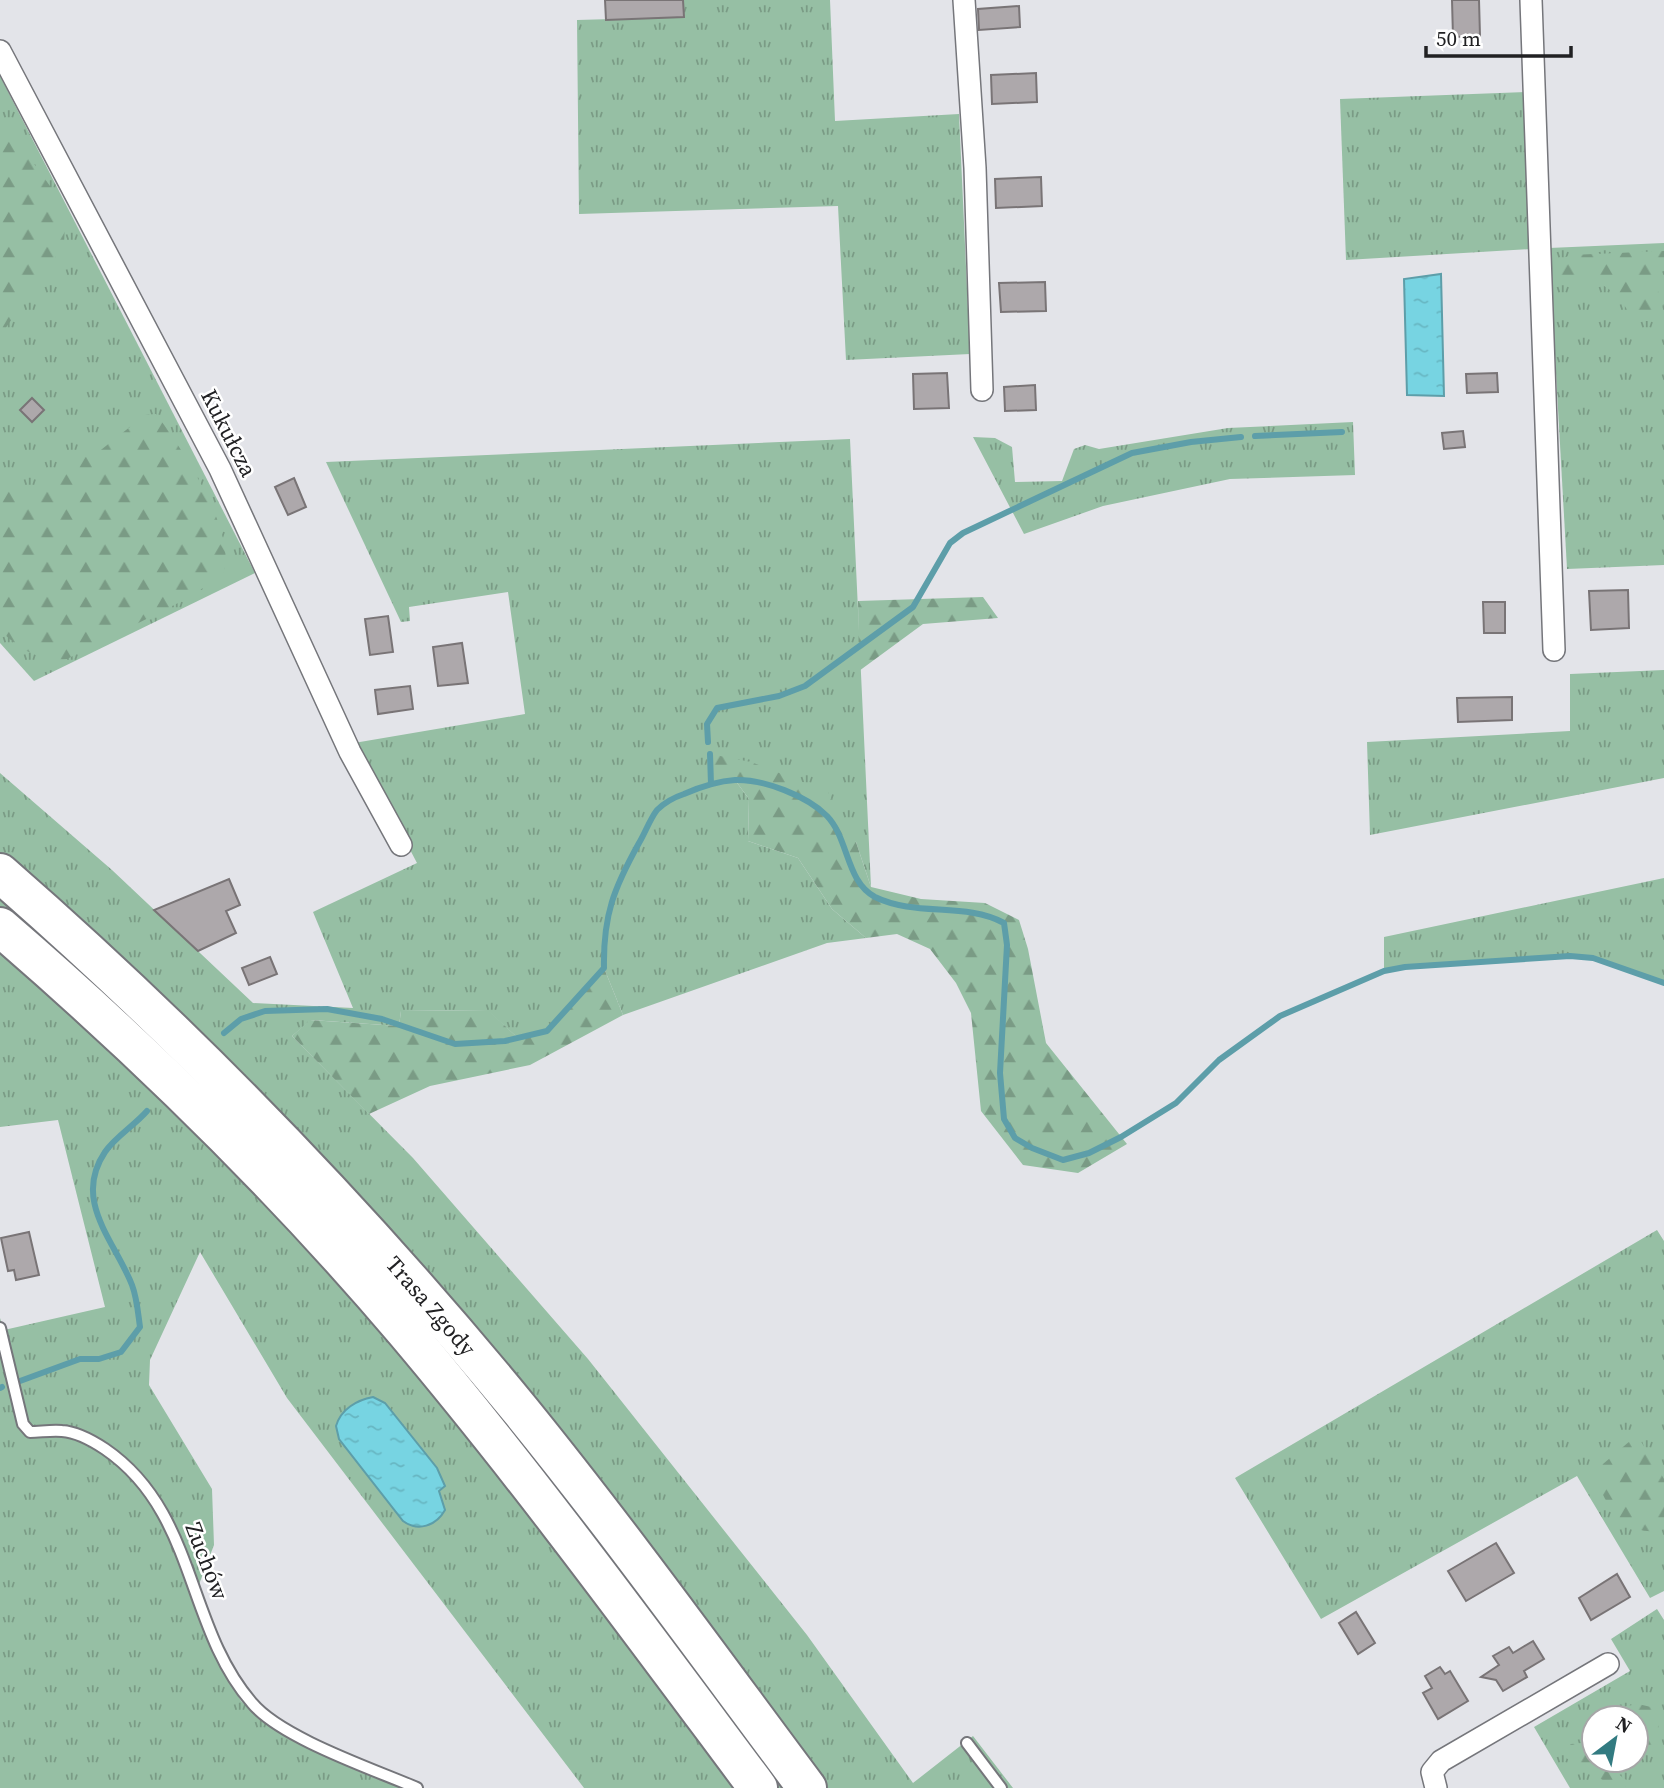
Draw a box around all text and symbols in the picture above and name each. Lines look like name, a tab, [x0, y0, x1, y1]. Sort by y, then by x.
scale bar	[1426, 14, 1571, 58]
text: 50 m	[1436, 24, 1481, 53]
street label: Kukułcza	[193, 384, 265, 483]
street label: Trasa Zgody	[379, 1249, 484, 1363]
street label: Zuchów	[178, 1518, 237, 1605]
north arrow	[1580, 1704, 1650, 1774]
text: N	[1611, 1710, 1637, 1739]

